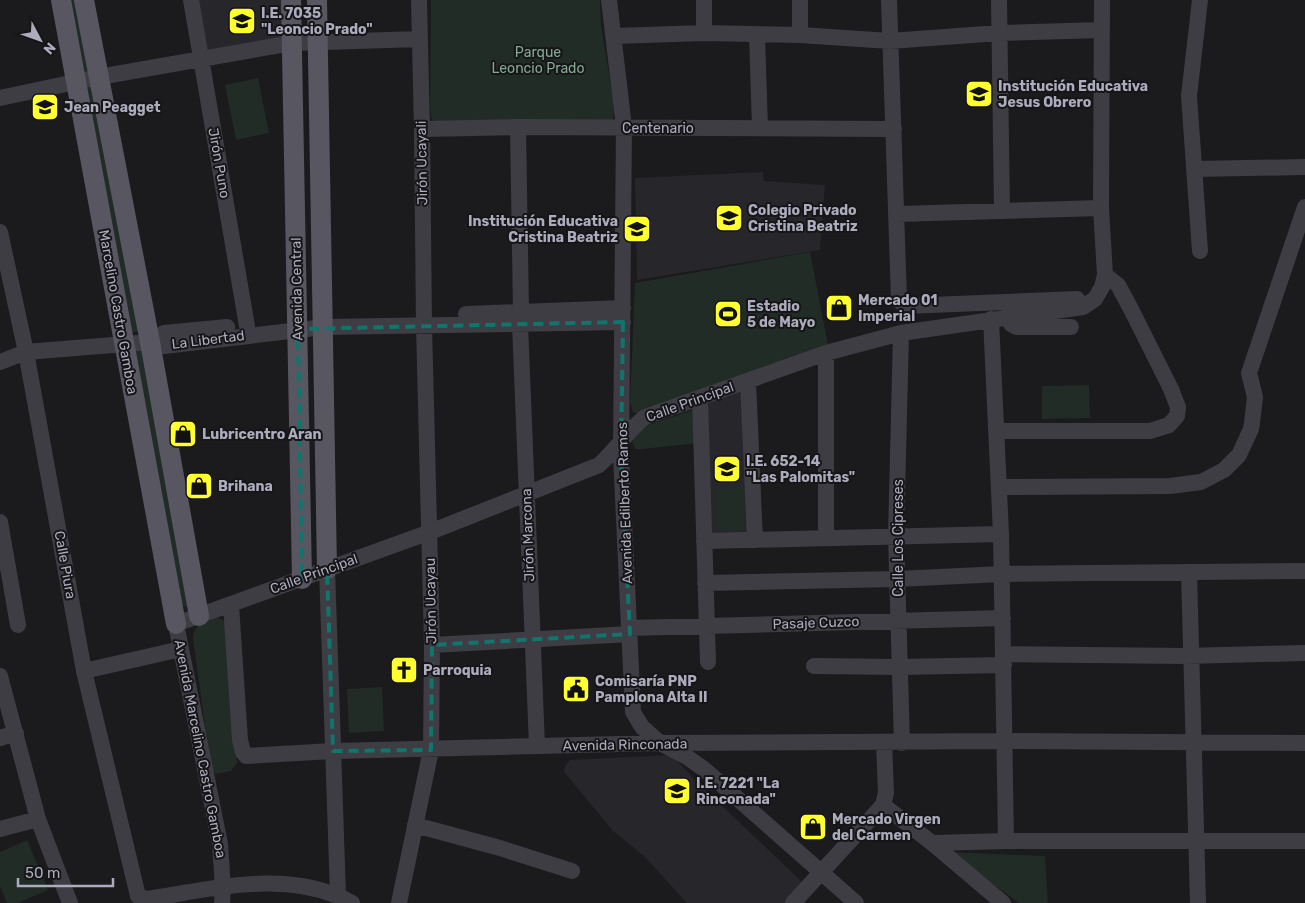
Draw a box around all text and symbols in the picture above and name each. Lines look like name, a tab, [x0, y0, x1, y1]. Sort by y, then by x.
place label: I.E. 7035 "Leoncio Prado"	[261, 5, 373, 38]
school or university icon: I.E. 7035 "Leoncio Prado"	[227, 6, 257, 36]
north arrow	[15, 15, 65, 65]
text: N	[40, 39, 59, 58]
park label: Parque Leoncio Prado	[492, 44, 584, 77]
place label: Institución Educativa Jesus Obrero	[998, 78, 1148, 111]
school or university icon: Institución Educativa Jesus Obrero	[964, 79, 994, 109]
school or university icon: Jean Peagget	[30, 92, 60, 122]
place label: Jean Peagget	[64, 99, 161, 116]
street label: Centenario	[622, 120, 694, 137]
street label: Jirón Ucayali	[413, 121, 431, 205]
street label: Jirón Puno	[204, 126, 234, 200]
place label: Colegio Privado Cristina Beatriz	[748, 202, 858, 235]
school or university icon: Colegio Privado Cristina Beatriz	[714, 203, 744, 233]
place label: Institución Educativa Cristina Beatriz	[468, 213, 618, 246]
school or university icon: Institución Educativa Cristina Beatriz	[622, 214, 652, 244]
street label: Marcelino Castro Gamboa	[95, 229, 141, 395]
street label: Avenida Central	[288, 237, 306, 341]
place label: Mercado 01 Imperial	[858, 292, 938, 325]
shop icon: Mercado 01 Imperial	[824, 293, 854, 323]
place label: Estadio 5 de Mayo	[747, 298, 815, 331]
sports icon: Estadio 5 de Mayo	[713, 299, 743, 329]
street label: La Libertad	[171, 327, 245, 353]
street label: Calle Principal	[644, 378, 736, 426]
shop icon: Lubricentro Aran	[168, 419, 198, 449]
street label: Avenida Edilberto Ramos	[614, 422, 636, 584]
place label: Lubricentro Aran	[202, 426, 321, 443]
place label: I.E. 652-14 "Las Palomitas"	[746, 453, 855, 486]
school or university icon: I.E. 652-14 "Las Palomitas"	[712, 454, 742, 484]
shop icon: Brihana	[184, 471, 214, 501]
place label: Brihana	[218, 478, 273, 495]
street label: Calle Los Cipreses	[890, 479, 907, 597]
street label: Jirón Marcona	[518, 488, 538, 582]
street label: Calle Piura	[51, 530, 79, 600]
street label: Calle Principal	[268, 550, 360, 598]
street label: Jirón Ucayau	[422, 558, 440, 644]
street label: Pasaje Cuzco	[772, 613, 860, 633]
street label: Avenida Marcelino Castro Gamboa	[170, 638, 230, 860]
church icon: Parroquia	[389, 655, 419, 685]
place label: Parroquia	[423, 662, 492, 679]
place label: Comisaría PNP Pamplona Alta II	[595, 673, 708, 706]
public building icon: Comisaría PNP Pamplona Alta II	[561, 674, 591, 704]
street label: Avenida Rinconada	[563, 735, 687, 755]
place label: I.E. 7221 "La Rinconada"	[696, 775, 779, 808]
school or university icon: I.E. 7221 "La Rinconada"	[662, 776, 692, 806]
place label: Mercado Virgen del Carmen	[832, 811, 941, 844]
shop icon: Mercado Virgen del Carmen	[798, 812, 828, 842]
scale bar	[18, 856, 112, 888]
text: 50 m	[25, 864, 60, 882]

